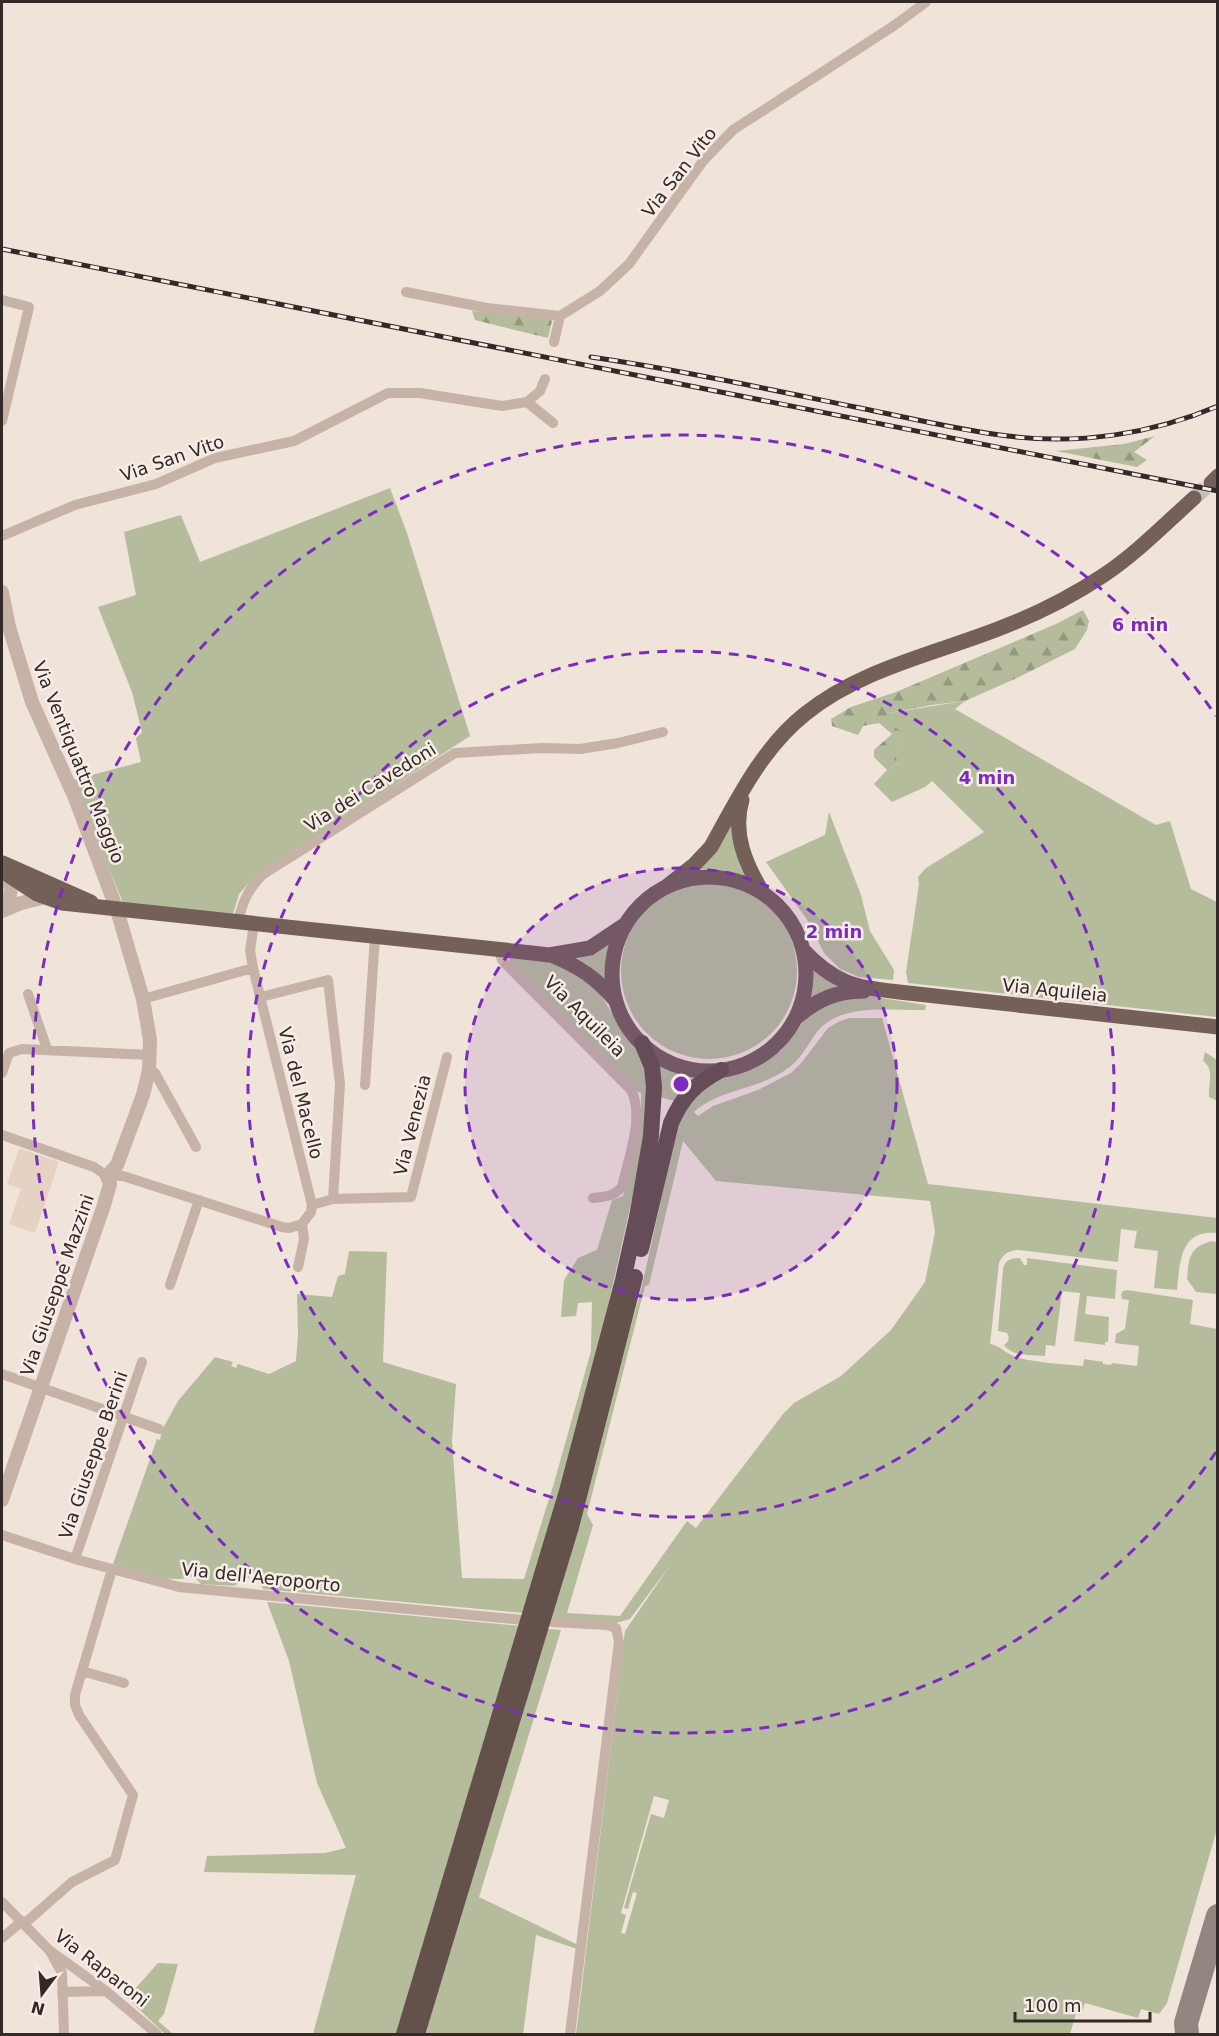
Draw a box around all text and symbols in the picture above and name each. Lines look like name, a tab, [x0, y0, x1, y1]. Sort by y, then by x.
street label: Via San Vito	[637, 123, 721, 221]
street label: Via San Vito	[117, 430, 227, 486]
text: 6 min	[1112, 614, 1168, 635]
street label: Via Ventiquattro Maggio	[29, 658, 129, 866]
street label: Via dei Cavedoni	[300, 738, 440, 836]
text: 4 min	[959, 767, 1015, 788]
text: 2 min	[806, 921, 862, 942]
street label: Via Aquileia	[540, 971, 630, 1061]
street label: Via Aquileia	[1001, 974, 1109, 1006]
street label: Via del Macello	[274, 1025, 328, 1161]
street label: Via Venezia	[389, 1072, 435, 1178]
centre of rings	[671, 1074, 691, 1094]
street label: Via Giuseppe Mazzini	[16, 1191, 98, 1379]
street label: Via Giuseppe Berini	[54, 1368, 132, 1542]
street label: Via dell'Aeroporto	[180, 1558, 342, 1596]
street label: Via Raparoni	[51, 1925, 153, 2011]
north arrow	[12, 1964, 72, 2024]
scale bar	[1015, 1985, 1150, 2023]
text: 100 m	[1024, 1995, 1082, 2016]
text: N	[29, 1997, 47, 2019]

